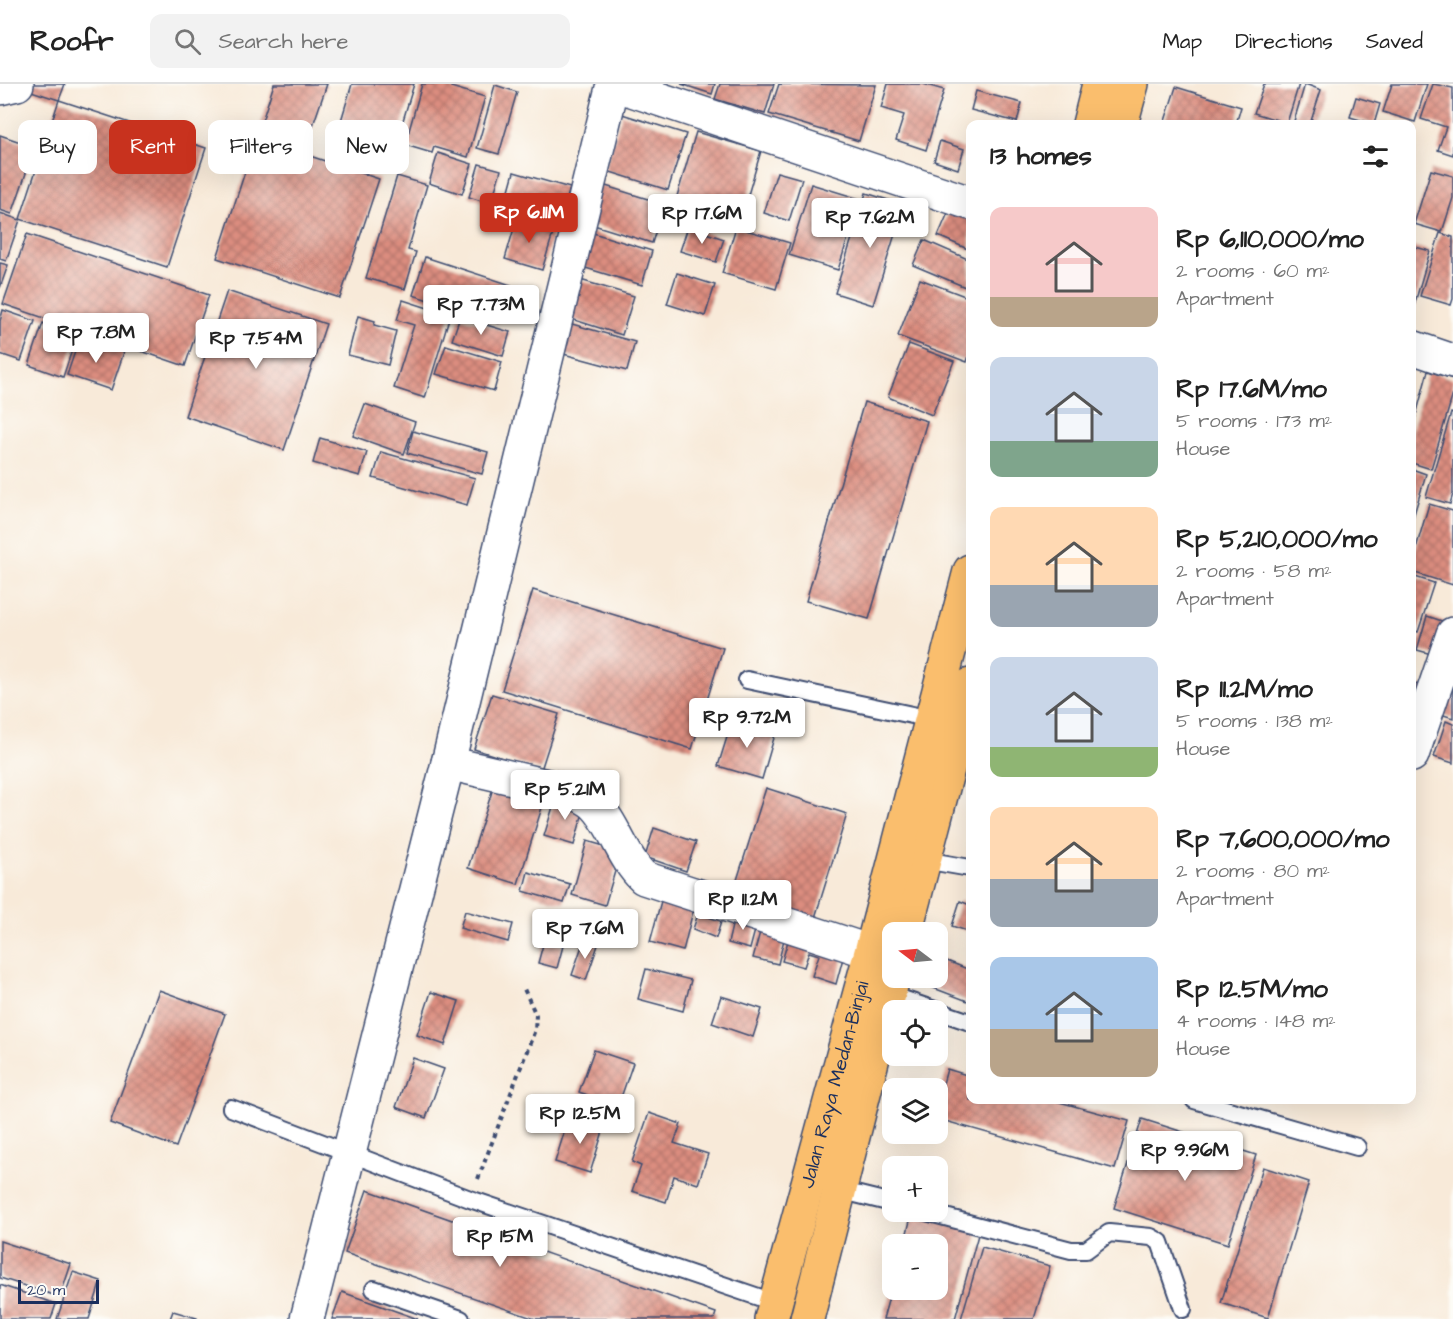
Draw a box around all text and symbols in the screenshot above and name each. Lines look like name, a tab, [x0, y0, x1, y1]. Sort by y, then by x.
search box	[150, 14, 570, 68]
text: Roofr	[30, 22, 114, 61]
icon: search	[171, 25, 204, 58]
text: Search here	[219, 26, 348, 57]
text: Map	[1162, 27, 1202, 56]
text: Directions	[1235, 27, 1333, 56]
text: Saved	[1366, 27, 1423, 56]
chip: Buy	[18, 120, 97, 174]
chip: Rent	[109, 120, 196, 174]
chip: Filters	[208, 120, 313, 174]
chip: New	[325, 120, 409, 174]
text: 13 homes	[990, 138, 1092, 174]
icon: filters	[1359, 140, 1392, 173]
pin: Rp 6.11M	[467, 193, 591, 244]
pin: Rp 17.6M	[640, 194, 764, 245]
text: Rp 6.11M	[494, 198, 564, 226]
pin: Rp 7.62M	[808, 198, 932, 249]
text: Rp 17.6M	[662, 199, 742, 227]
text: Rp 7.62M	[825, 203, 915, 231]
text: Rp 6,110,000/mo	[1176, 221, 1364, 257]
icon: home	[1038, 231, 1110, 303]
text: 2 rooms · 60 m²	[1176, 257, 1330, 285]
pin: Rp 7.73M	[419, 285, 543, 336]
text: Apartment	[1176, 285, 1274, 313]
text: Rp 7.73M	[437, 290, 525, 318]
pin: Rp 7.8M	[41, 313, 151, 364]
text: Rp 7.8M	[57, 318, 135, 346]
pin: Rp 7.54M	[194, 319, 318, 370]
text: Rp 7.54M	[210, 324, 302, 352]
text: Rp 17.6M/mo	[1176, 371, 1327, 407]
icon: home	[1038, 381, 1110, 453]
text: 5 rooms · 173 m²	[1176, 407, 1332, 435]
text: House	[1176, 435, 1230, 463]
text: Rp 5,210,000/mo	[1176, 521, 1378, 557]
icon: home	[1038, 531, 1110, 603]
text: 2 rooms · 58 m²	[1176, 557, 1332, 585]
text: Apartment	[1176, 585, 1274, 613]
text: Rp 11.2M/mo	[1176, 671, 1313, 707]
icon: home	[1038, 681, 1110, 753]
pin: Rp 9.72M	[685, 698, 809, 749]
text: Rp 9.72M	[703, 703, 791, 731]
text: 5 rooms · 138 m²	[1176, 707, 1333, 735]
text: House	[1176, 735, 1230, 763]
pin: Rp 5.21M	[503, 770, 627, 821]
text: Rp 5.21M	[525, 775, 605, 803]
text: Rp 7,600,000/mo	[1176, 821, 1390, 857]
icon: home	[1038, 831, 1110, 903]
text: 2 rooms · 80 m²	[1176, 857, 1330, 885]
pin: Rp 11.2M	[681, 880, 805, 931]
text: Rp 11.2M	[708, 885, 778, 913]
text: Apartment	[1176, 885, 1274, 913]
pin: Rp 7.6M	[530, 909, 640, 960]
text: Rp 7.6M	[546, 914, 624, 942]
north arrow	[882, 922, 948, 988]
map controls	[882, 922, 948, 1300]
text: Rp 12.5M/mo	[1176, 971, 1328, 1007]
street label: Jalan Raya Medan-Binjai	[793, 978, 877, 1191]
icon: home	[1038, 981, 1110, 1053]
button: locate	[882, 1000, 948, 1066]
text: 4 rooms · 148 m²	[1176, 1007, 1336, 1035]
text: House	[1176, 1035, 1230, 1063]
button: layers	[882, 1078, 948, 1144]
pin: Rp 12.5M	[518, 1094, 642, 1145]
text: Rp 12.5M	[540, 1099, 620, 1127]
pin: Rp 9.96M	[1123, 1131, 1247, 1182]
text: Rp 9.96M	[1141, 1136, 1229, 1164]
button: +	[882, 1156, 948, 1222]
pin: Rp 15M	[451, 1217, 549, 1268]
text: Rp 15M	[467, 1222, 533, 1250]
button: −	[882, 1234, 948, 1300]
scale bar	[18, 1277, 99, 1304]
text: 20 m	[27, 1279, 65, 1301]

